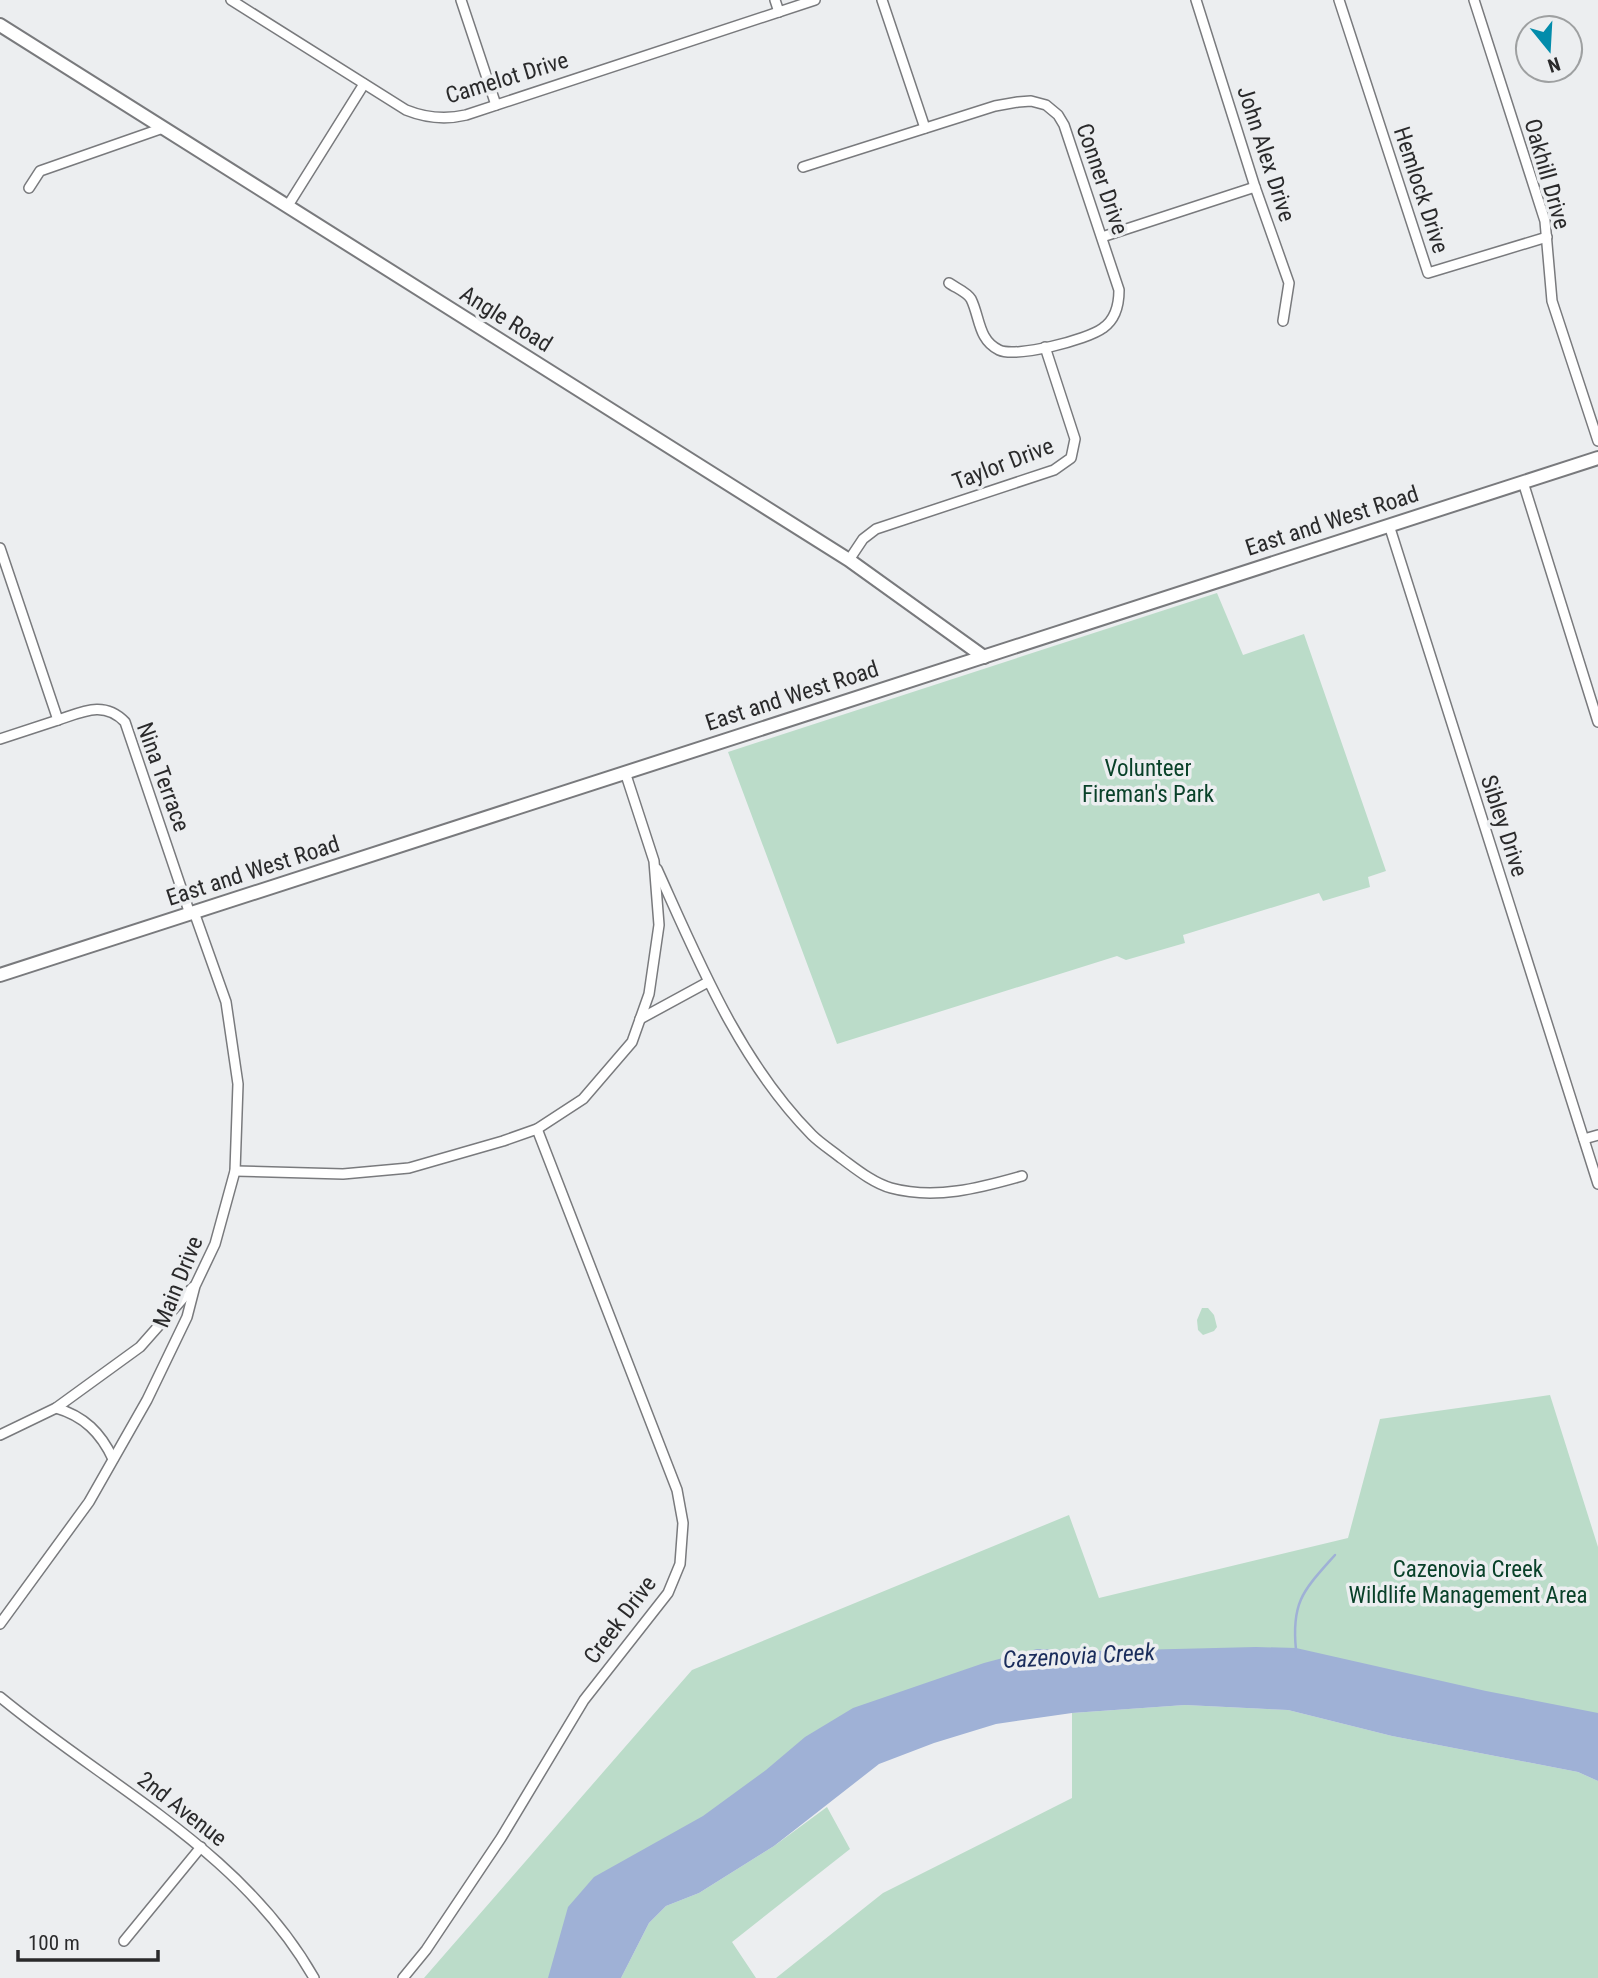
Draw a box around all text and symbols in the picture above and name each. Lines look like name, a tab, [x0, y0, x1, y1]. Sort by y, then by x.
north arrow	[1514, 14, 1584, 84]
street label: Camelot Drive	[442, 47, 572, 109]
text: N	[1545, 52, 1563, 77]
street label: John Alex Drive	[1231, 83, 1301, 225]
street label: Oakhill Drive	[1518, 116, 1576, 232]
street label: Conner Drive	[1070, 120, 1134, 238]
street label: Hemlock Drive	[1388, 123, 1454, 257]
street label: Angle Road	[455, 280, 557, 358]
street label: Taylor Drive	[949, 432, 1057, 496]
street label: East and West Road	[1242, 480, 1422, 562]
street label: East and West Road	[702, 655, 882, 737]
street label: Nina Terrace	[131, 719, 195, 835]
park label: Volunteer Fireman's Park	[1082, 755, 1215, 808]
street label: Sibley Drive	[1475, 772, 1533, 880]
street label: East and West Road	[163, 830, 343, 912]
street label: Main Drive	[148, 1232, 208, 1332]
park label: Cazenovia Creek Wildlife Management Area	[1349, 1556, 1587, 1609]
street label: Creek Drive	[578, 1571, 662, 1669]
water label: Cazenovia Creek	[1002, 1638, 1156, 1674]
street label: 2nd Avenue	[132, 1766, 232, 1852]
scale bar	[18, 1918, 158, 1962]
text: 100 m	[28, 1931, 80, 1955]

